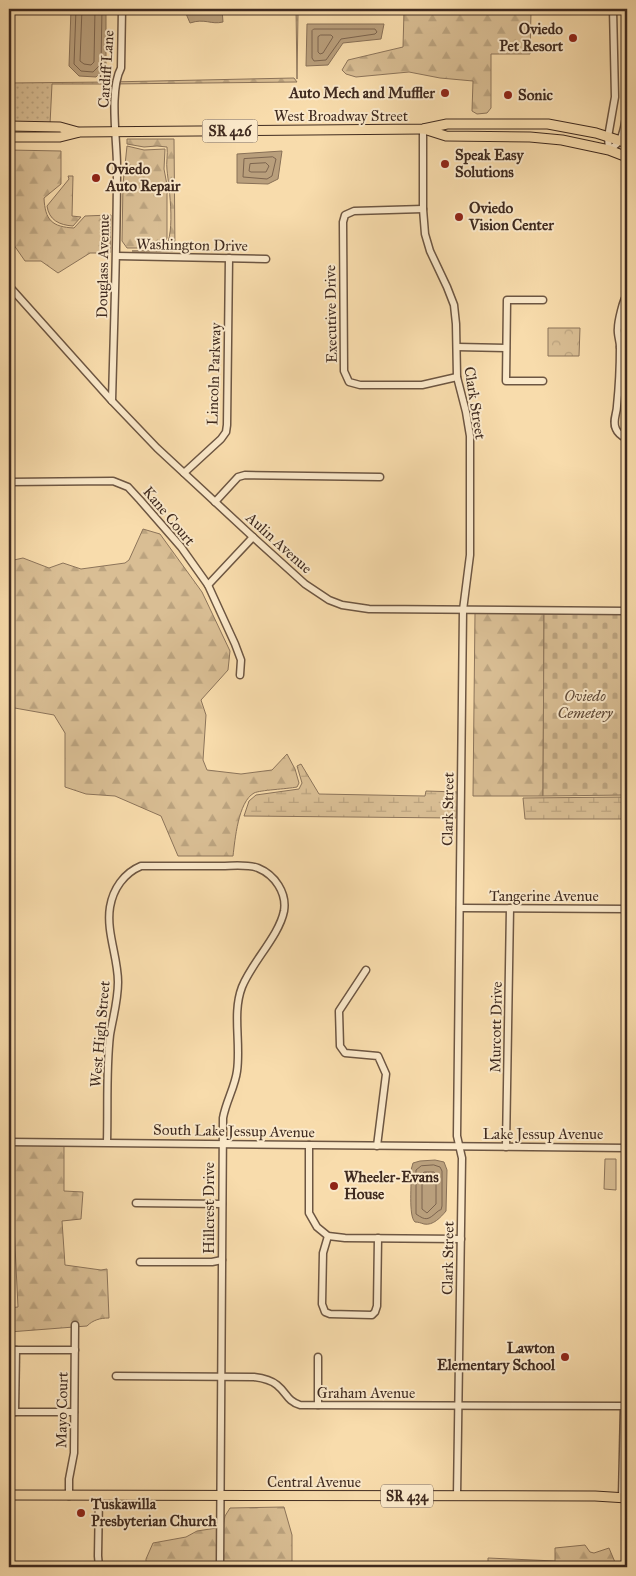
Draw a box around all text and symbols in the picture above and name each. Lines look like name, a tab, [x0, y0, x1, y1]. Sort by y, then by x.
place label: Oviedo Pet Resort	[499, 20, 564, 55]
street label: Cardiff Lane	[94, 30, 118, 108]
marker: Oviedo Pet Resort	[567, 32, 579, 44]
place label: Auto Mech and Muffler	[288, 84, 435, 102]
place label: Sonic	[518, 86, 553, 104]
marker: Auto Mech and Muffler	[439, 87, 451, 99]
marker: Sonic	[502, 89, 514, 101]
street label: West Broadway Street	[274, 107, 409, 125]
road number: SR 426	[202, 120, 258, 142]
place label: Speak Easy Solutions	[455, 146, 524, 181]
marker: Speak Easy Solutions	[439, 158, 451, 170]
place label: Oviedo Auto Repair	[105, 160, 181, 196]
marker: Oviedo Auto Repair	[90, 172, 102, 184]
place label: Oviedo Vision Center	[468, 199, 554, 234]
marker: Oviedo Vision Center	[453, 211, 465, 223]
street label: Douglass Avenue	[93, 214, 113, 318]
street label: Washington Drive	[136, 235, 248, 255]
street label: Executive Drive	[321, 265, 341, 363]
street label: Lincoln Parkway	[203, 321, 225, 426]
street label: Clark Street	[460, 365, 490, 441]
street label: Kane Court	[139, 483, 199, 550]
street label: Aulin Avenue	[242, 508, 316, 577]
park label: Oviedo Cemetery	[557, 687, 614, 722]
street label: Clark Street	[438, 771, 458, 846]
street label: Tangerine Avenue	[489, 887, 599, 905]
street label: West High Street	[86, 979, 114, 1088]
street label: Murcott Drive	[486, 981, 506, 1073]
street label: South Lake Jessup Avenue	[153, 1121, 315, 1142]
street label: Lake Jessup Avenue	[483, 1125, 603, 1144]
street label: Hillcrest Drive	[200, 1162, 218, 1254]
place label: Wheeler-Evans House	[344, 1168, 439, 1203]
marker: Wheeler-Evans House	[328, 1180, 340, 1192]
street label: Clark Street	[438, 1220, 458, 1295]
place label: Lawton Elementary School	[437, 1339, 556, 1375]
marker: Lawton Elementary School	[559, 1351, 571, 1363]
street label: Mayo Court	[52, 1371, 72, 1448]
street label: Graham Avenue	[317, 1384, 415, 1402]
street label: Central Avenue	[267, 1473, 361, 1491]
road number: SR 434	[381, 1484, 433, 1508]
place label: Tuskawilla Presbyterian Church	[90, 1495, 217, 1531]
marker: Tuskawilla Presbyterian Church	[75, 1507, 87, 1519]

